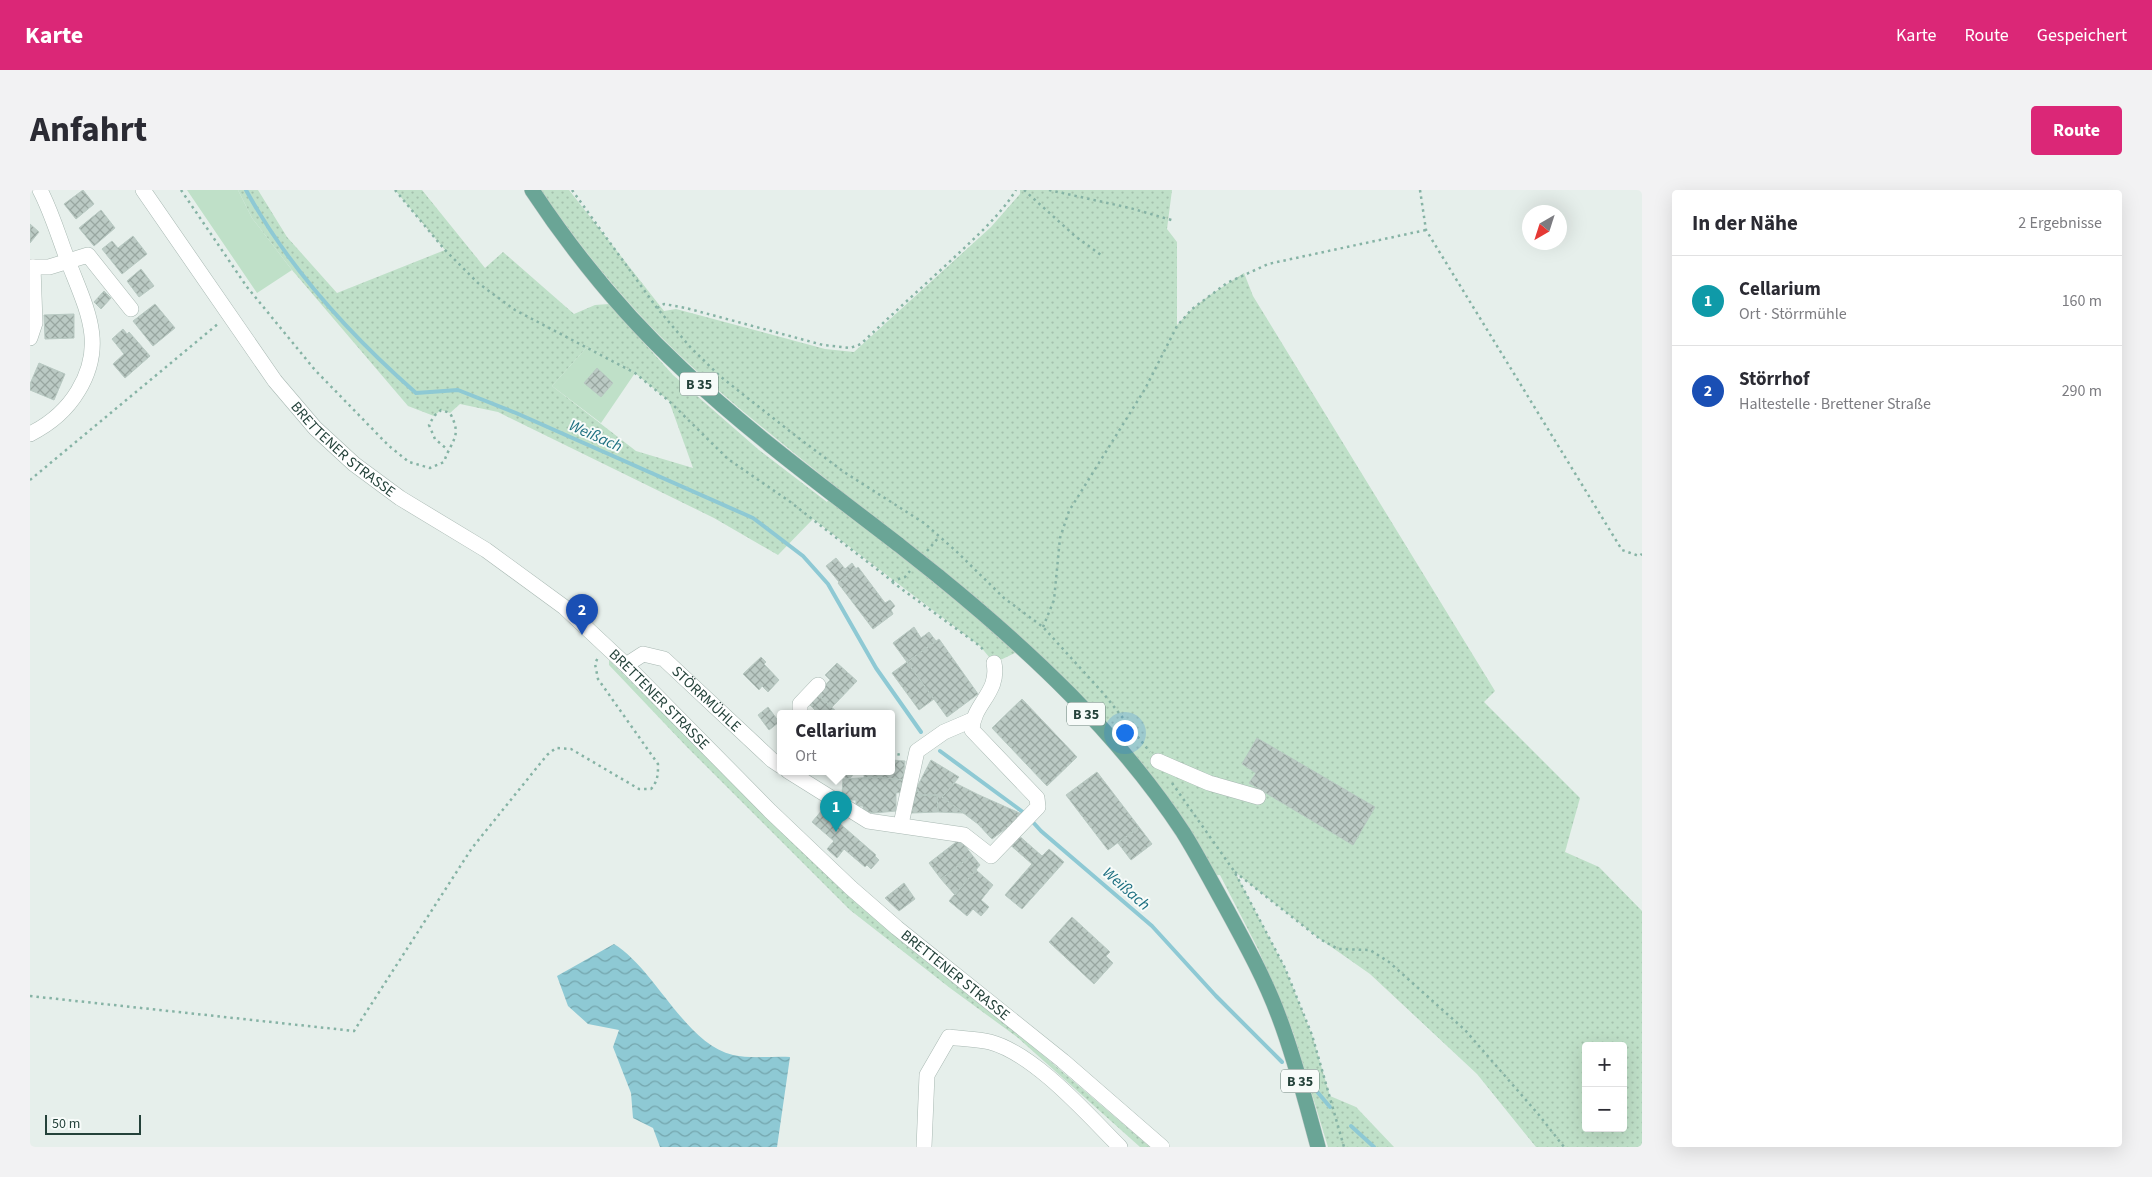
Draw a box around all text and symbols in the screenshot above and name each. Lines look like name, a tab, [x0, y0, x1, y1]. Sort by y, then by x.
text: Karte	[25, 18, 83, 53]
text: Karte	[1896, 23, 1936, 48]
text: Route	[1964, 23, 2009, 48]
text: Gespeichert	[2037, 23, 2127, 48]
text: Anfahrt	[30, 105, 147, 155]
button: Route	[2031, 106, 2122, 155]
north arrow	[1522, 205, 1567, 250]
text: In der Nähe	[1692, 208, 1798, 238]
text: 2 Ergebnisse	[2018, 212, 2102, 234]
text: Cellarium	[1739, 276, 1821, 303]
text: 1	[1704, 290, 1712, 312]
text: 160 m	[2062, 290, 2102, 312]
text: Ort · Störrmühle	[1739, 303, 1847, 325]
text: Störrhof	[1739, 366, 1809, 393]
road number: B 35	[680, 372, 718, 395]
text: 2	[1704, 380, 1712, 402]
text: 290 m	[2062, 380, 2102, 402]
text: Haltestelle · Brettener Straße	[1739, 393, 1931, 415]
street label: BRETTENER STRASSE	[286, 397, 400, 502]
water label: Weißach	[565, 414, 626, 457]
pin: 2	[566, 594, 598, 635]
street label: BRETTENER STRASSE	[604, 644, 714, 755]
street label: STÖRRMÜHLE	[667, 661, 746, 737]
road number: B 35	[1067, 702, 1105, 726]
popup	[777, 710, 895, 775]
text: Cellarium	[795, 718, 877, 745]
your location	[1112, 720, 1138, 746]
text: Ort	[795, 745, 817, 767]
pin: 1	[820, 791, 852, 832]
water label: Weißach	[1098, 862, 1155, 916]
street label: BRETTENER STRASSE	[896, 925, 1014, 1026]
map controls	[1582, 1042, 1627, 1132]
button: +	[1582, 1042, 1627, 1087]
road number: B 35	[1281, 1069, 1319, 1092]
button: −	[1582, 1087, 1627, 1132]
scale bar	[45, 1112, 141, 1135]
text: 50 m	[52, 1114, 80, 1134]

